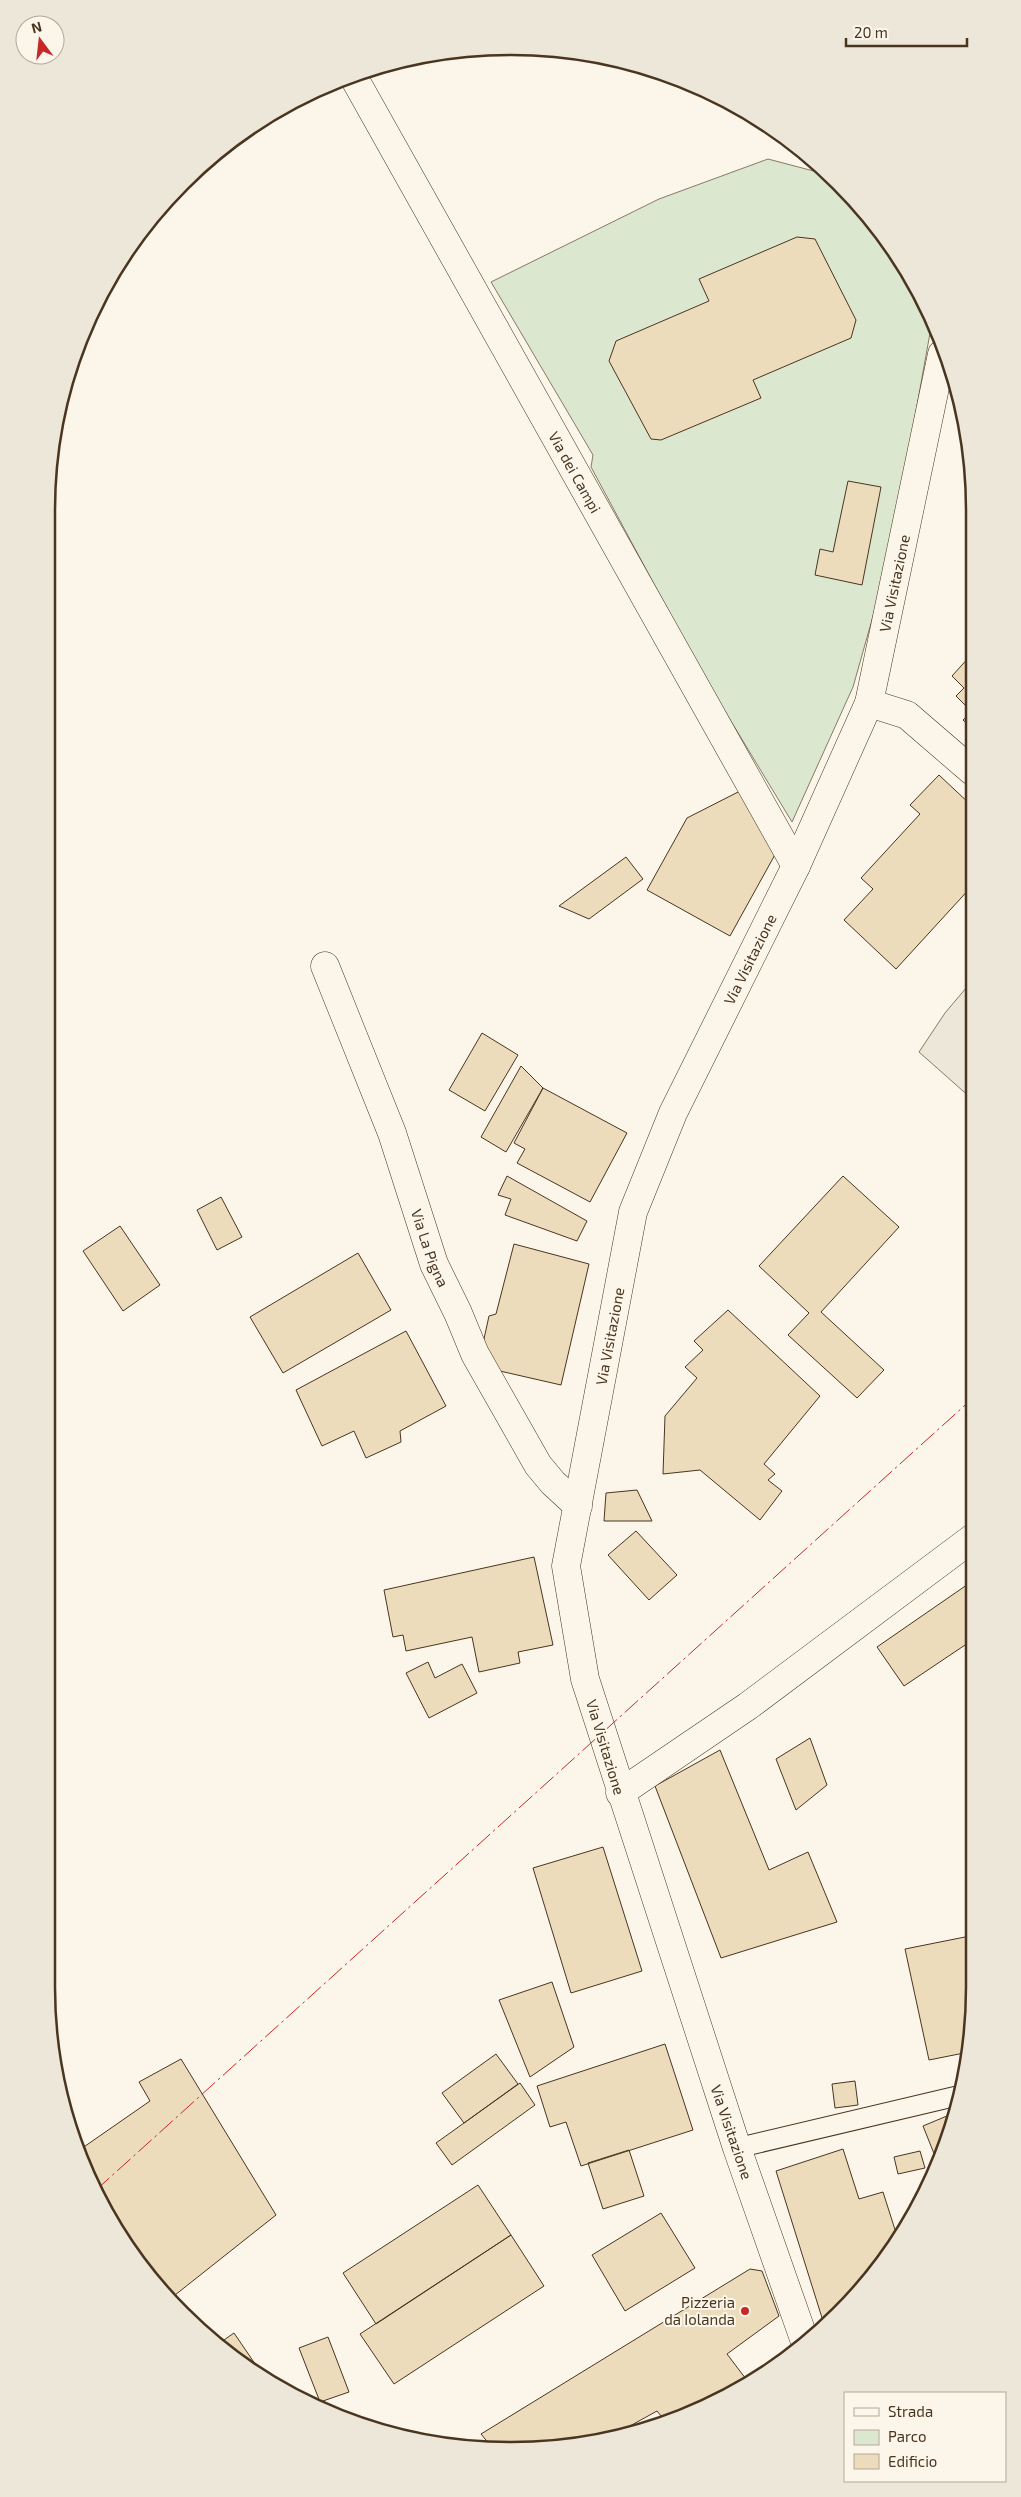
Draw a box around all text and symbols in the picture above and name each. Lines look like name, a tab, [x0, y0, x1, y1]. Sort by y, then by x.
north arrow	[15, 15, 65, 65]
scale bar	[846, 15, 967, 47]
text: N	[29, 17, 44, 36]
text: 20 m	[854, 23, 888, 41]
street label: Via dei Campi	[545, 428, 605, 516]
street label: Via Visitazione	[875, 533, 913, 634]
street label: Via Visitazione	[720, 911, 780, 1007]
street label: Via La Pigna	[408, 1207, 453, 1290]
street label: Via Visitazione	[591, 1286, 628, 1386]
street label: Via Visitazione	[583, 1697, 629, 1797]
street label: Via Visitazione	[707, 2082, 757, 2182]
place label: Pizzeria da Iolanda	[664, 2293, 735, 2328]
marker: Pizzeria da Iolanda	[739, 2305, 751, 2317]
legend	[844, 2392, 1006, 2482]
text: Strada	[888, 2402, 933, 2420]
text: Parco	[888, 2427, 927, 2445]
text: Edificio	[888, 2452, 937, 2470]

